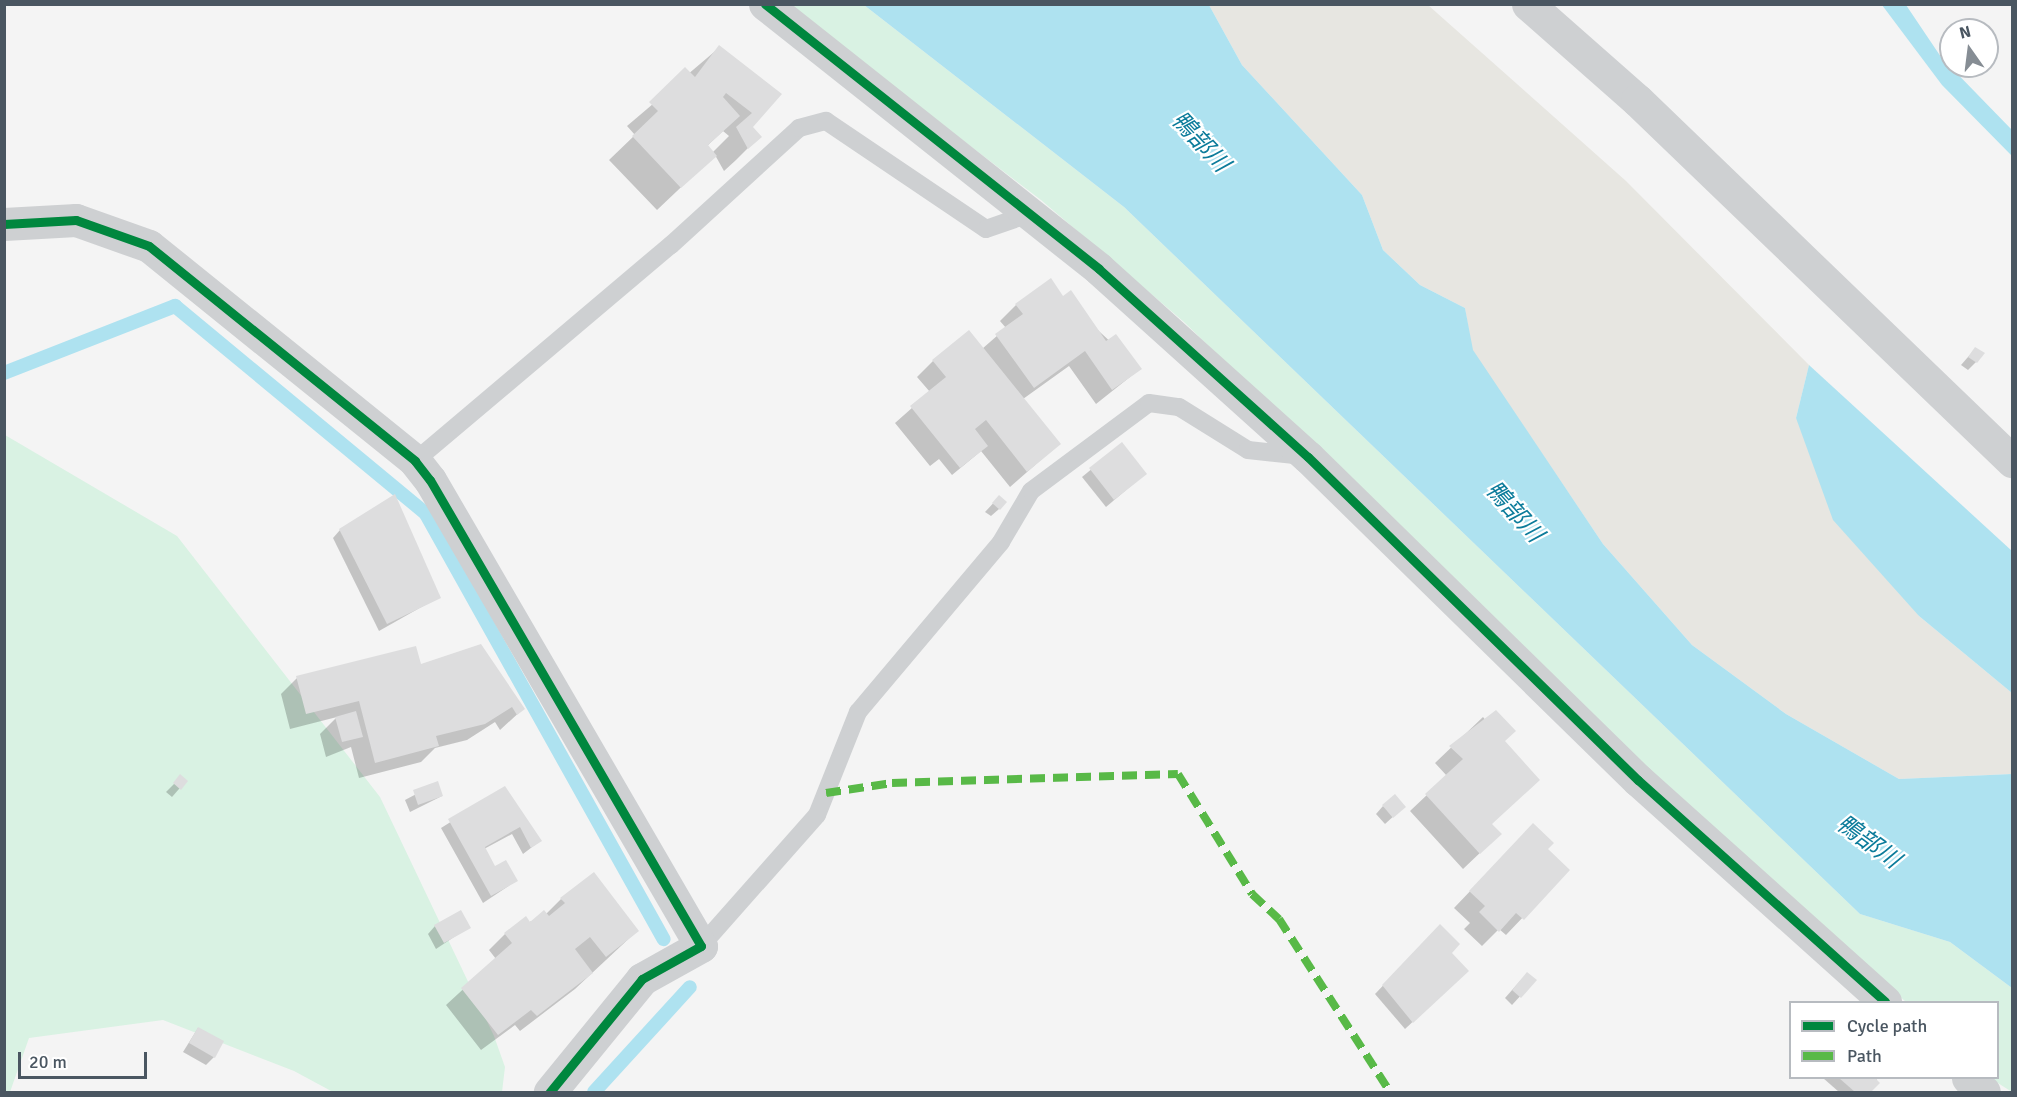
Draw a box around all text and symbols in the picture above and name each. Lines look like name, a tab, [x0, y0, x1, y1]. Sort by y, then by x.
north arrow	[1939, 18, 1999, 78]
text: N	[1957, 21, 1973, 44]
water label: 鴨部川	[1165, 106, 1235, 178]
water label: 鴨部川	[1479, 476, 1549, 548]
water label: 鴨部川	[1830, 809, 1906, 875]
legend	[1789, 1001, 1999, 1079]
text: Cycle path	[1847, 1015, 1927, 1037]
scale bar	[21, 1040, 150, 1078]
text: Path	[1847, 1045, 1882, 1067]
text: 20 m	[29, 1051, 67, 1073]

